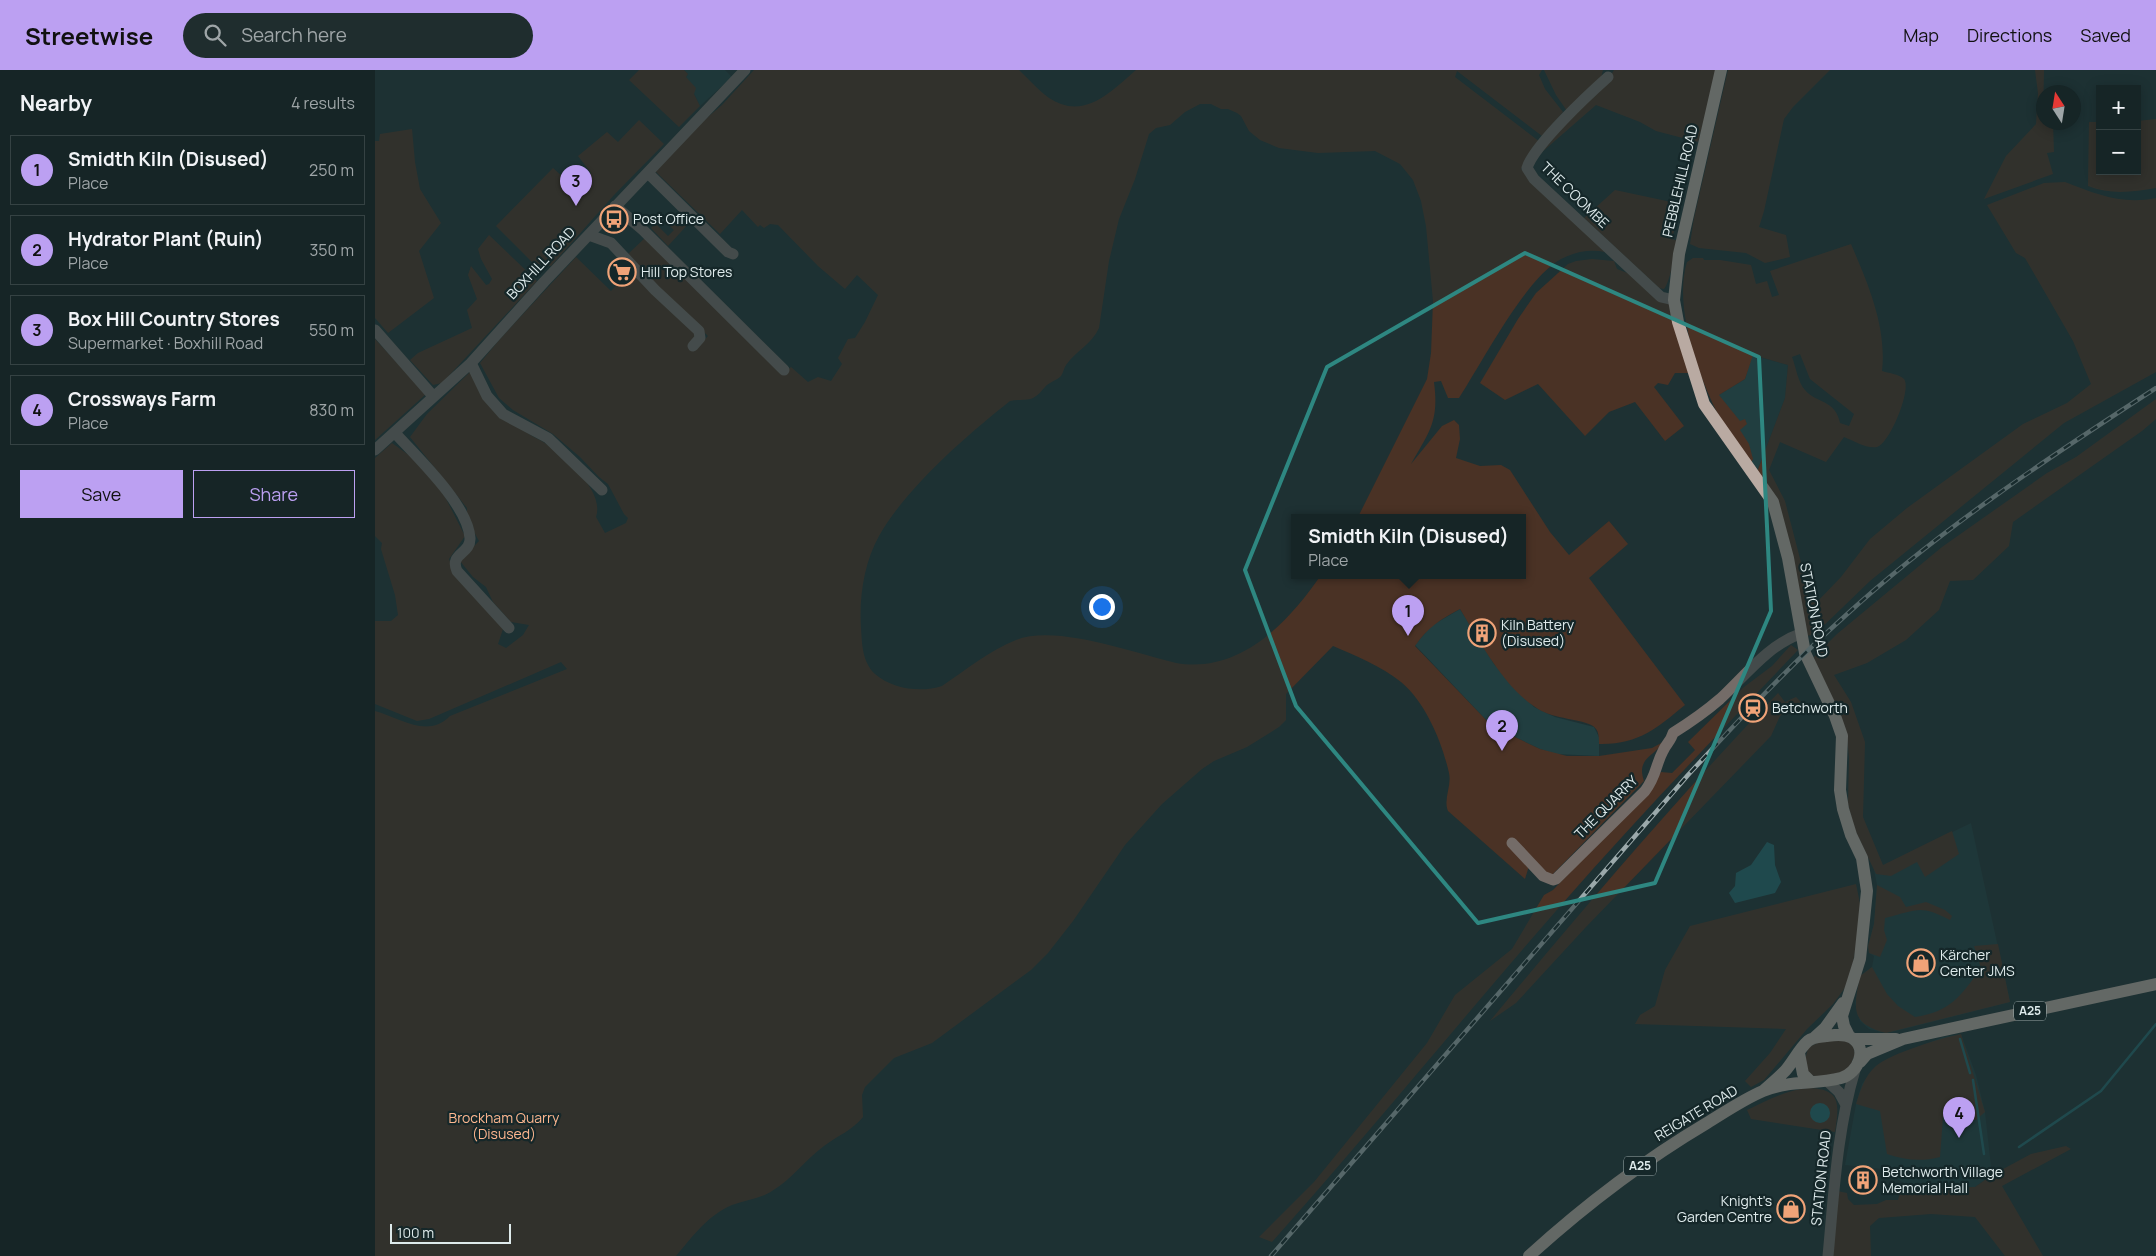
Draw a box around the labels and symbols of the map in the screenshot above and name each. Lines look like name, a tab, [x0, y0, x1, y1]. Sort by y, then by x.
north arrow	[2036, 85, 2081, 130]
street label: PEBBLEHILL ROAD	[1657, 123, 1702, 239]
street label: THE COOMBE	[1537, 157, 1613, 232]
pin: 3	[560, 165, 592, 206]
bus stop icon: Post Office	[599, 204, 629, 234]
place label: Post Office	[633, 209, 704, 228]
street label: BOXHILL ROAD	[502, 222, 579, 303]
supermarket icon: Hill Top Stores	[607, 257, 637, 287]
place label: Hill Top Stores	[641, 262, 732, 281]
street label: STATION ROAD	[1796, 561, 1833, 659]
your location	[1089, 594, 1115, 620]
pin: 1	[1392, 595, 1424, 636]
place label: Kiln Battery (Disused)	[1501, 615, 1575, 650]
building icon: Kiln Battery (Disused)	[1467, 618, 1497, 648]
station icon: Betchworth	[1738, 693, 1768, 723]
place label: Betchworth	[1772, 698, 1848, 717]
pin: 2	[1486, 710, 1518, 751]
street label: THE QUARRY	[1570, 771, 1642, 842]
place label: Kärcher Center JMS	[1940, 945, 2015, 980]
shop icon: Kärcher Center JMS	[1906, 948, 1936, 978]
road number: A25	[2014, 1001, 2046, 1020]
street label: REIGATE ROAD	[1651, 1080, 1741, 1145]
pin: 4	[1943, 1097, 1975, 1138]
park label: Brockham Quarry (Disused)	[449, 1108, 560, 1143]
street label: STATION ROAD	[1806, 1129, 1835, 1227]
road number: A25	[1624, 1156, 1656, 1176]
place label: Betchworth Village Memorial Hall	[1882, 1162, 2003, 1197]
building icon: Betchworth Village Memorial Hall	[1848, 1165, 1878, 1195]
place label: Knight's Garden Centre	[1677, 1191, 1772, 1226]
shop icon: Knight's Garden Centre	[1776, 1194, 1806, 1224]
scale bar	[390, 1221, 511, 1244]

